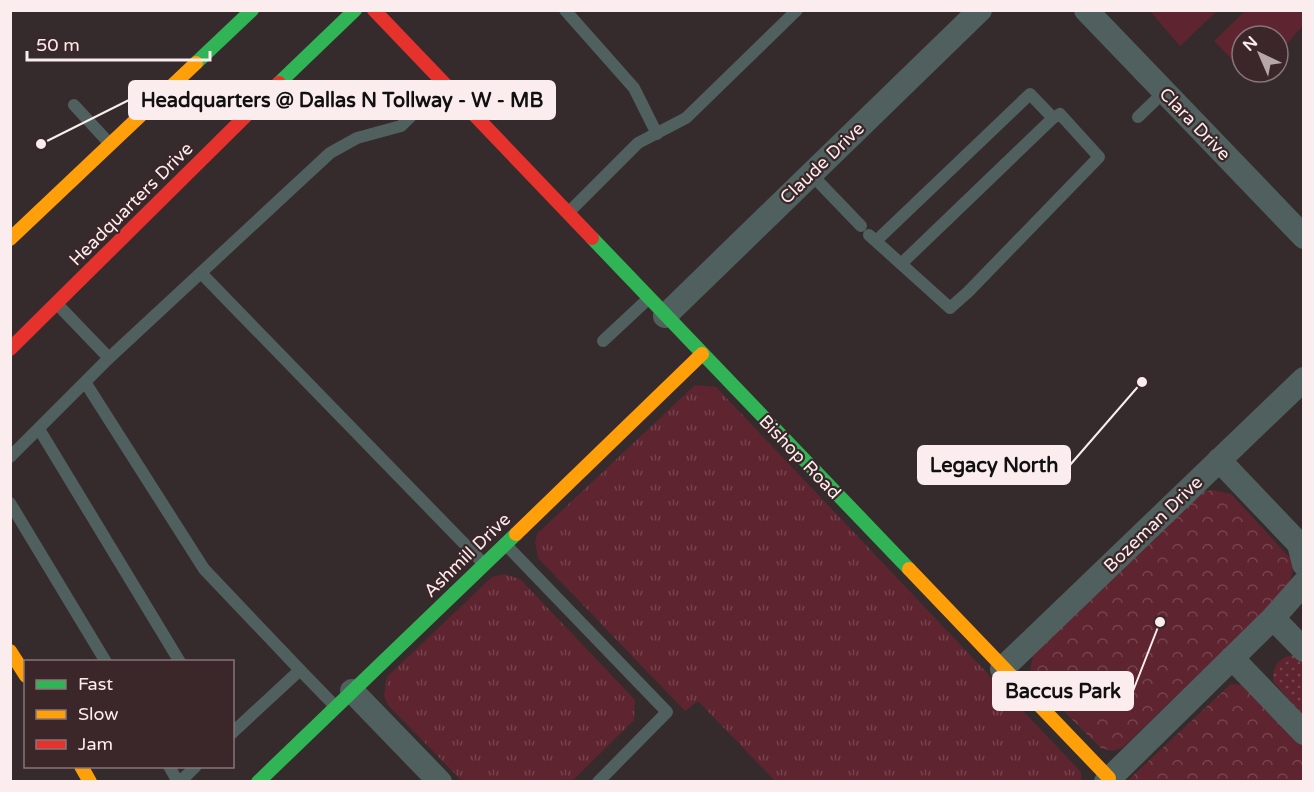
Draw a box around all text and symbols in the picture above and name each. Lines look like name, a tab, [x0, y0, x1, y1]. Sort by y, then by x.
scale bar	[27, 24, 210, 62]
north arrow	[1230, 24, 1290, 84]
text: N	[1239, 32, 1262, 56]
text: 50 m	[36, 34, 80, 56]
callout: Headquarters @ Dallas N Tollway - W - MB	[129, 81, 555, 119]
street label: Clara Drive	[1155, 83, 1235, 165]
text: Headquarters @ Dallas N Tollway - W - MB	[141, 89, 543, 113]
street label: Claude Drive	[775, 117, 869, 209]
street label: Headquarters Drive	[65, 138, 197, 270]
street label: Bishop Road	[754, 410, 846, 504]
callout: Legacy North	[918, 446, 1070, 484]
text: Legacy North	[930, 454, 1058, 478]
street label: Bozeman Drive	[1099, 471, 1207, 577]
street label: Ashmill Drive	[419, 508, 515, 602]
legend	[24, 660, 234, 768]
callout: Baccus Park	[993, 672, 1133, 710]
text: Fast	[78, 673, 113, 695]
text: Baccus Park	[1005, 680, 1121, 704]
text: Slow	[78, 703, 119, 725]
text: Jam	[78, 733, 113, 755]

